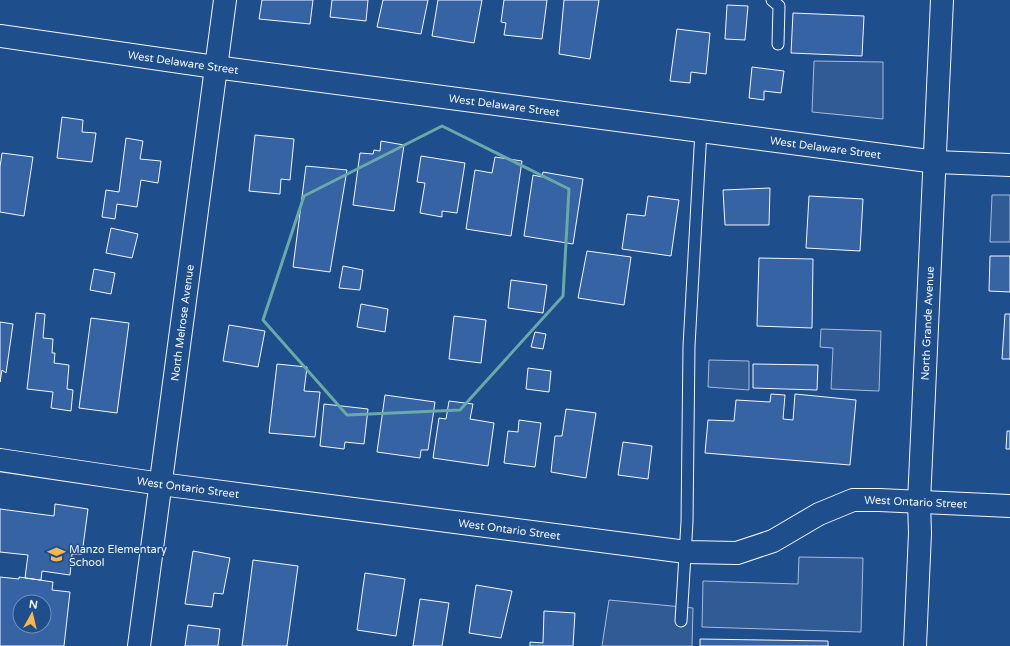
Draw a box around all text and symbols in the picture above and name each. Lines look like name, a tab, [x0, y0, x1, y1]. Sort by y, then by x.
street label: West Delaware Street	[127, 48, 239, 77]
street label: West Delaware Street	[448, 91, 561, 119]
street label: West Delaware Street	[769, 134, 882, 161]
street label: North Melrose Avenue	[168, 264, 196, 382]
street label: North Grande Avenue	[918, 266, 936, 381]
street label: West Ontario Street	[136, 474, 240, 501]
street label: West Ontario Street	[864, 494, 967, 511]
street label: West Ontario Street	[457, 516, 561, 542]
place label: Manzo Elementary School	[69, 543, 167, 569]
school or university icon: Manzo Elementary School	[46, 545, 66, 565]
north arrow	[12, 594, 52, 634]
text: N	[28, 598, 39, 612]

